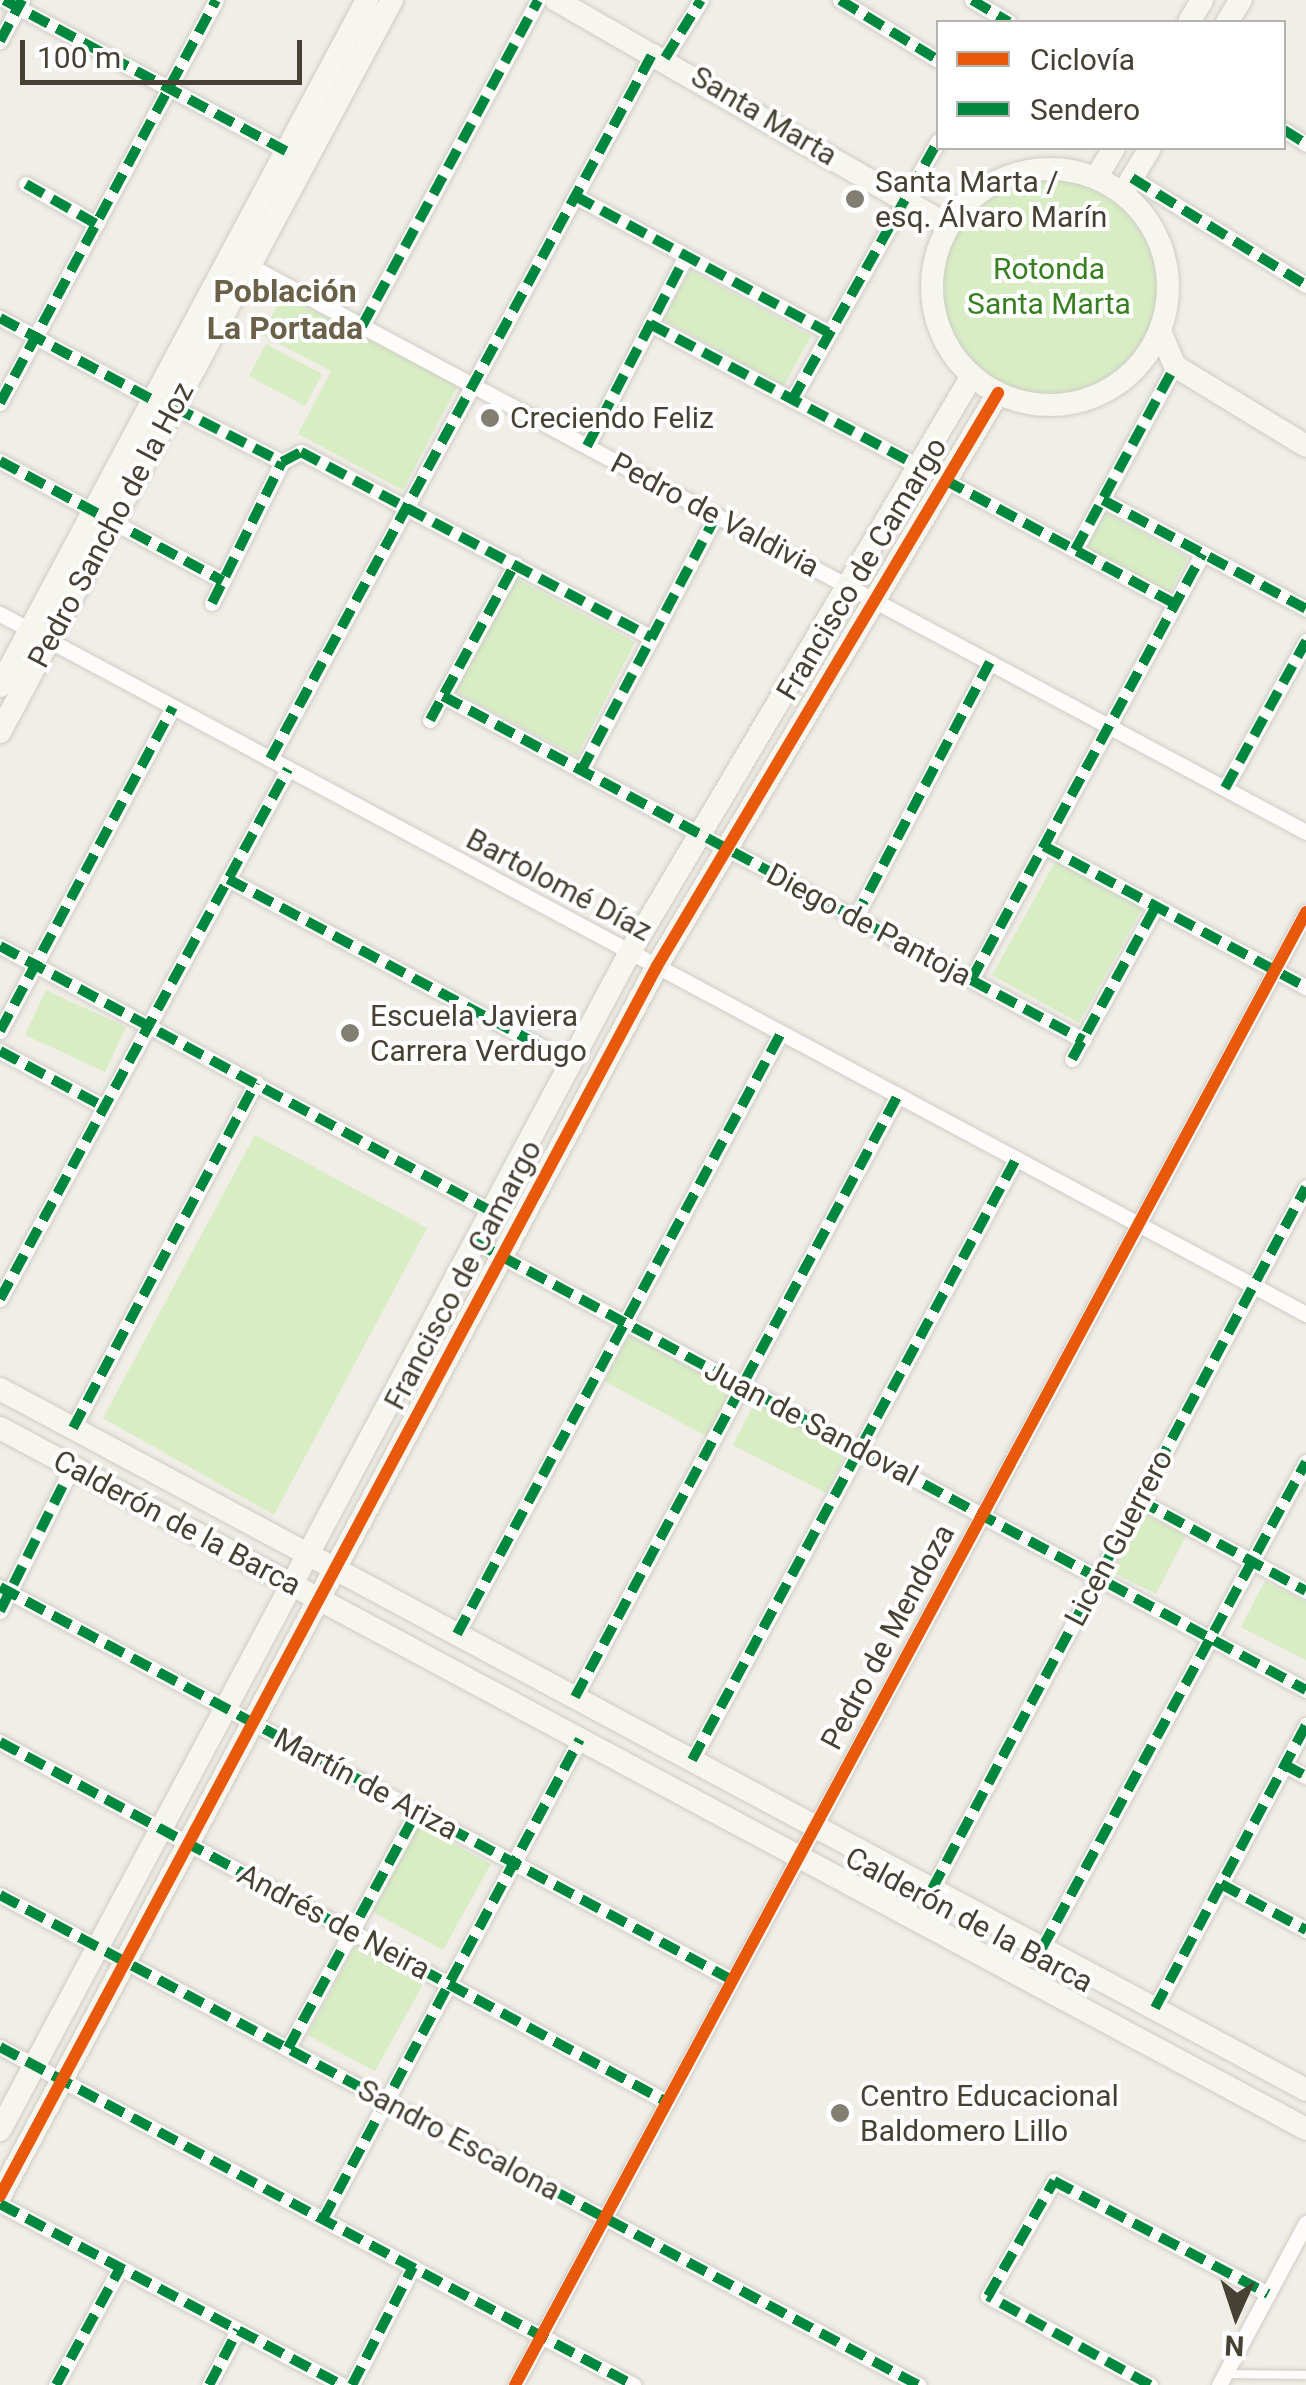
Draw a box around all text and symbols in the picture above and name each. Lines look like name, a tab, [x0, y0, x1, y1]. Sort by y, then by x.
scale bar	[25, 20, 308, 82]
legend	[936, 20, 1286, 150]
text: 100 m	[37, 40, 121, 75]
text: Ciclovía	[1030, 42, 1135, 77]
street label: Santa Marta	[685, 58, 843, 174]
text: Sendero	[1030, 92, 1140, 127]
place label: Santa Marta / esq. Álvaro Marín	[875, 164, 1107, 234]
marker: Santa Marta / esq. Álvaro Marín	[844, 188, 866, 210]
park label: Rotonda Santa Marta	[967, 251, 1131, 322]
district label: Población La Portada	[207, 273, 363, 348]
street label: Pedro Sancho de la Hoz	[20, 376, 202, 674]
place label: Creciendo Feliz	[510, 400, 714, 436]
marker: Creciendo Feliz	[479, 407, 501, 429]
street label: Francisco de Camargo	[769, 431, 955, 707]
street label: Pedro de Valdivia	[605, 445, 825, 585]
street label: Bartolomé Díaz	[460, 821, 658, 949]
street label: Diego de Pantoja	[761, 856, 977, 994]
place label: Escuela Javiera Carrera Verdugo	[370, 998, 587, 1068]
marker: Escuela Javiera Carrera Verdugo	[339, 1022, 361, 1044]
street label: Francisco de Camargo	[377, 1134, 549, 1416]
street label: Juan de Sandoval	[698, 1352, 924, 1494]
street label: Calderón de la Barca	[47, 1443, 307, 1603]
street label: Licen Guerrero	[1057, 1444, 1181, 1632]
street label: Pedro de Mendoza	[813, 1518, 963, 1756]
street label: Martín de Ariza	[268, 1720, 464, 1848]
street label: Calderón de la Barca	[839, 1840, 1099, 2000]
street label: Andrés de Neira	[232, 1856, 436, 1988]
street label: Sandro Escalona	[352, 2072, 566, 2208]
place label: Centro Educacional Baldomero Lillo	[860, 2078, 1119, 2148]
marker: Centro Educacional Baldomero Lillo	[829, 2102, 851, 2124]
north arrow	[1186, 2265, 1286, 2365]
text: N	[1224, 2328, 1245, 2362]

